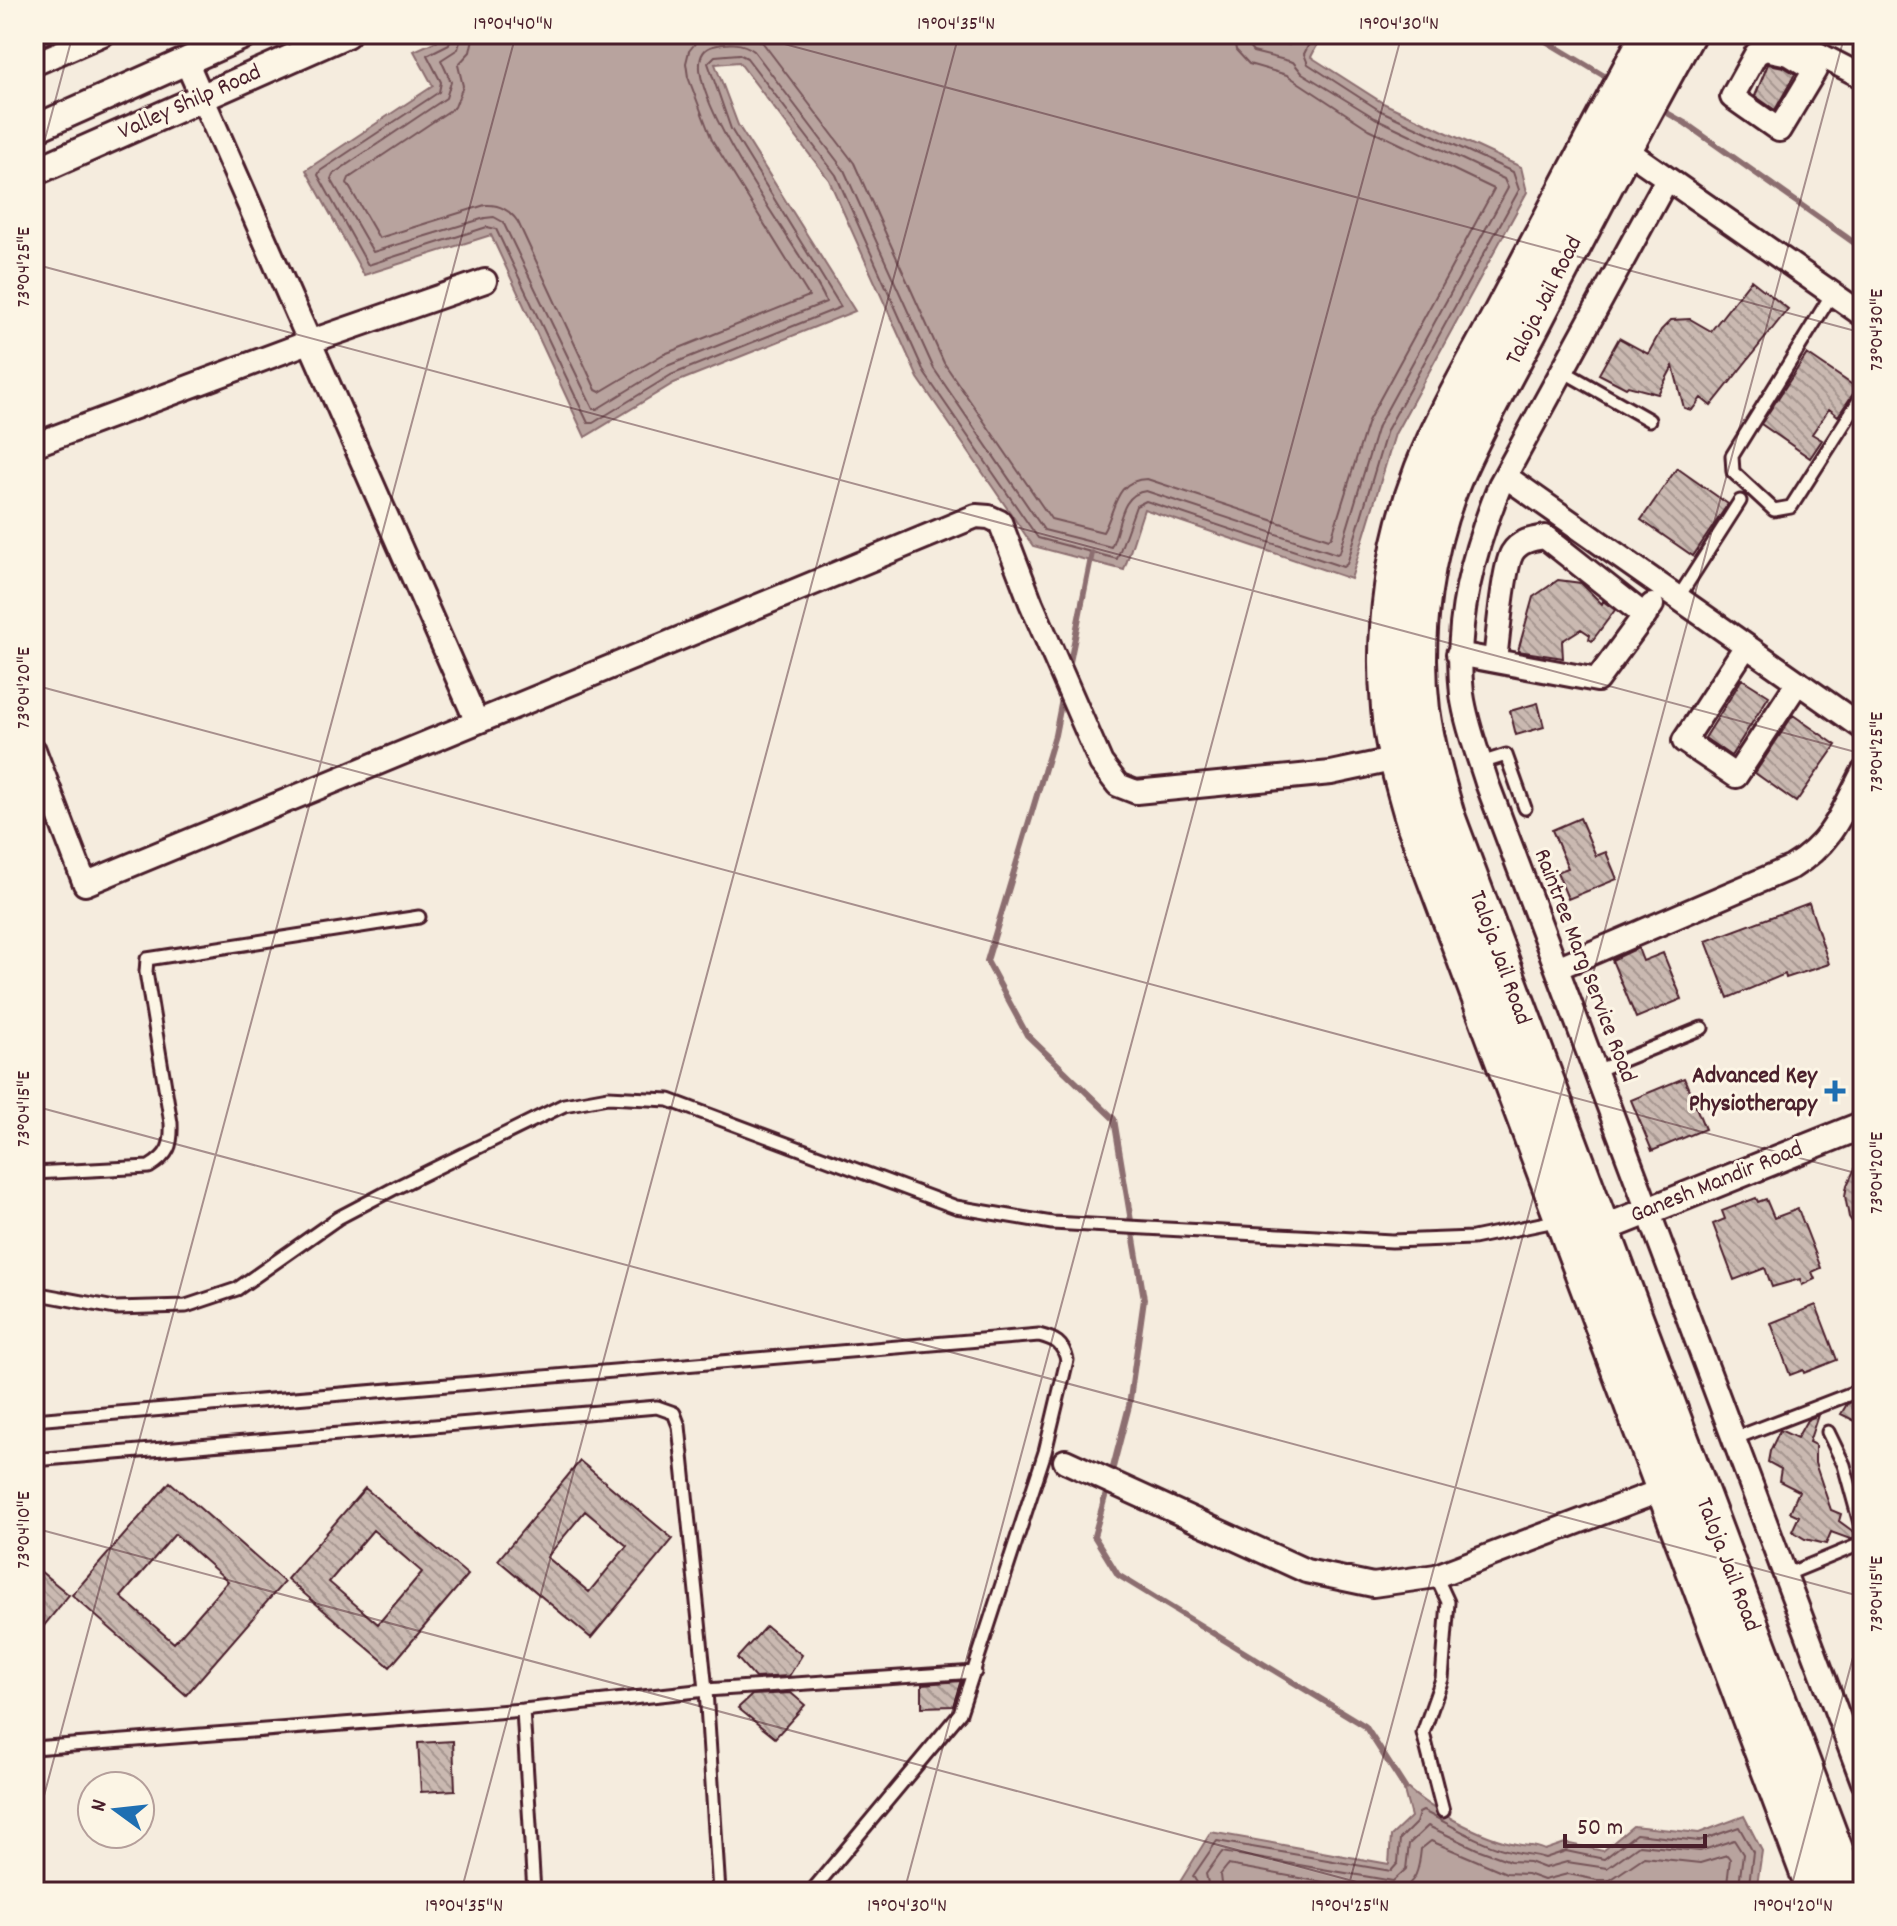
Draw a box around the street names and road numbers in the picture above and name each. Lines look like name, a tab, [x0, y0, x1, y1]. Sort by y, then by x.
street label: Valley Shilp Road	[113, 56, 267, 150]
street label: Taloja Jail Road	[1498, 231, 1592, 371]
street label: Raintree Marg Service Road	[1524, 844, 1644, 1088]
street label: Taloja Jail Road	[1459, 886, 1539, 1030]
street label: Ganesh Mandir Road	[1626, 1133, 1808, 1233]
street label: Taloja Jail Road	[1686, 1493, 1768, 1637]

